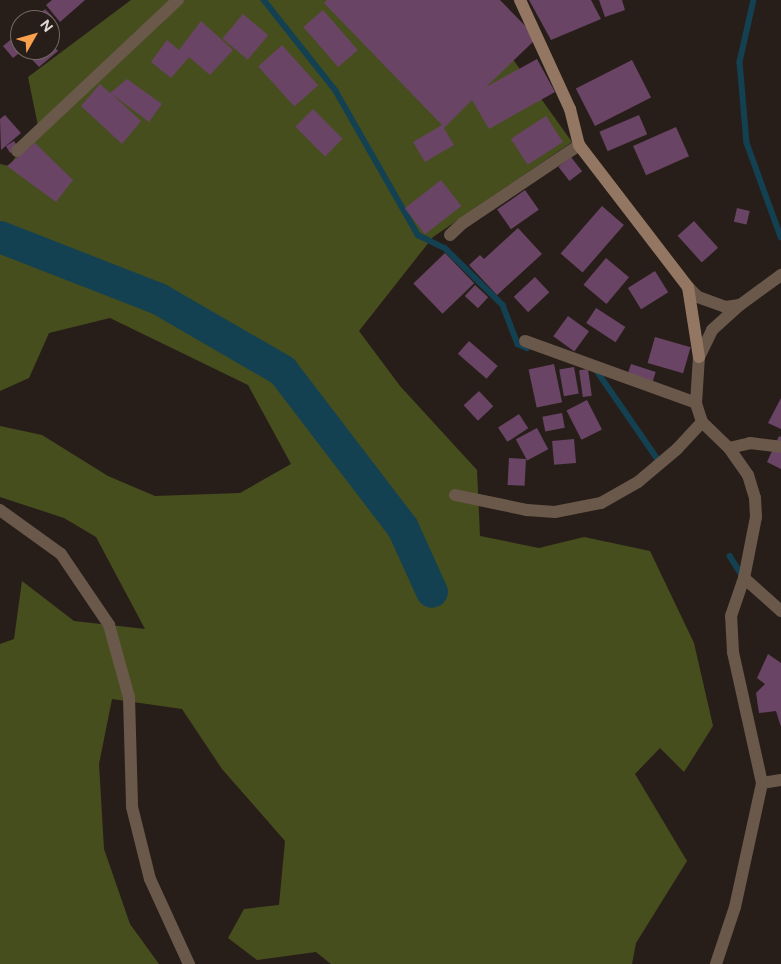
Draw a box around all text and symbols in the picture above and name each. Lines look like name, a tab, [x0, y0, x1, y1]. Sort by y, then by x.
north arrow	[10, 10, 60, 60]
text: N	[36, 17, 56, 36]

